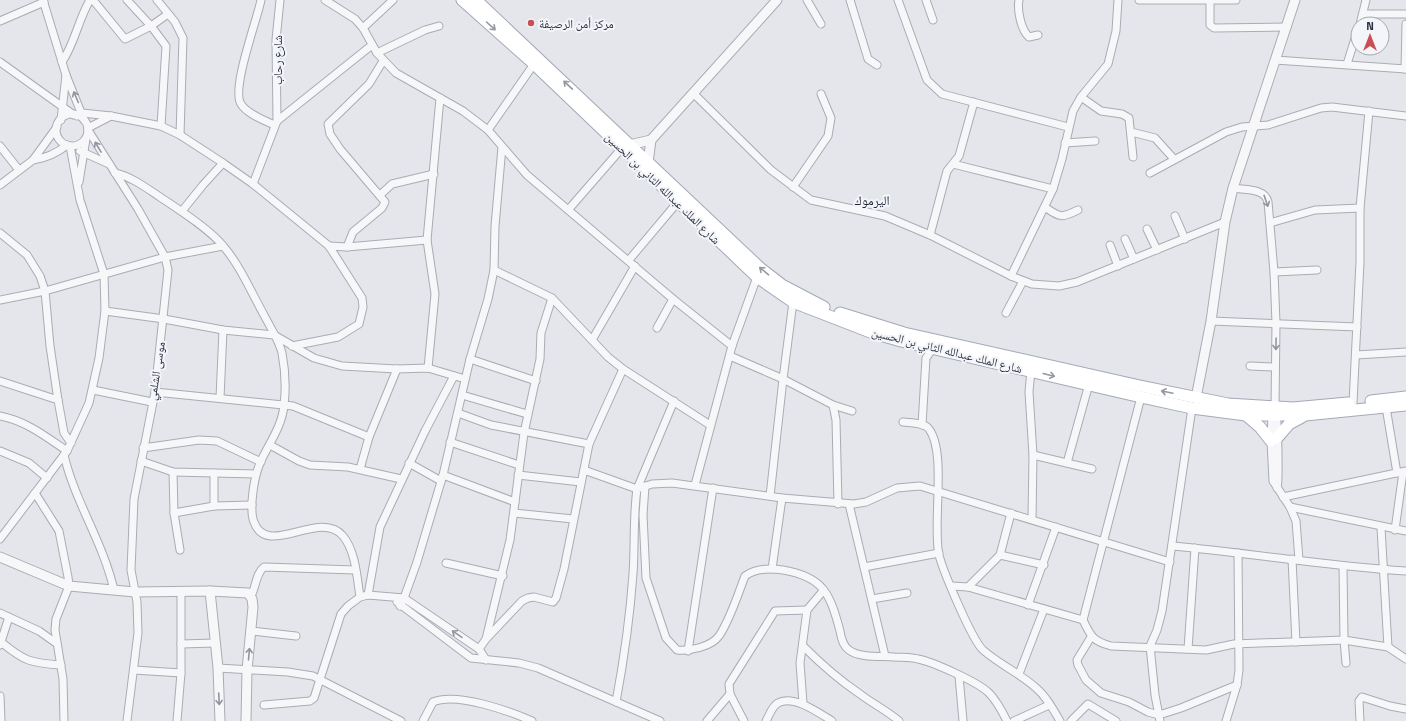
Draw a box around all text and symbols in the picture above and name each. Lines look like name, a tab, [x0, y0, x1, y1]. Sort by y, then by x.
place label: مركز أمن الرصيفة	[539, 14, 614, 33]
north arrow	[1350, 16, 1390, 56]
marker: مركز أمن الرصيفة	[526, 18, 536, 28]
text: N	[1366, 18, 1374, 34]
one-way arrow	[486, 21, 496, 30]
street label: شارع رحاب	[268, 35, 287, 85]
one-way arrow	[563, 80, 573, 90]
one-way arrow	[71, 92, 79, 104]
street label: شارع الملك عبدالله الثاني بن الحسين	[600, 128, 725, 249]
one-way arrow	[94, 141, 102, 153]
district label: اليرموك	[854, 190, 890, 210]
one-way arrow	[1263, 194, 1271, 206]
one-way arrow	[759, 266, 769, 275]
street label: شارع الملك عبدالله الثاني بن الحسين	[870, 322, 1024, 379]
one-way arrow	[1272, 337, 1280, 350]
street label: موسى الشلمي	[142, 340, 171, 402]
one-way arrow	[1042, 371, 1055, 379]
one-way arrow	[1161, 388, 1174, 396]
one-way arrow	[452, 630, 463, 638]
one-way arrow	[245, 648, 252, 661]
one-way arrow	[216, 692, 223, 705]

